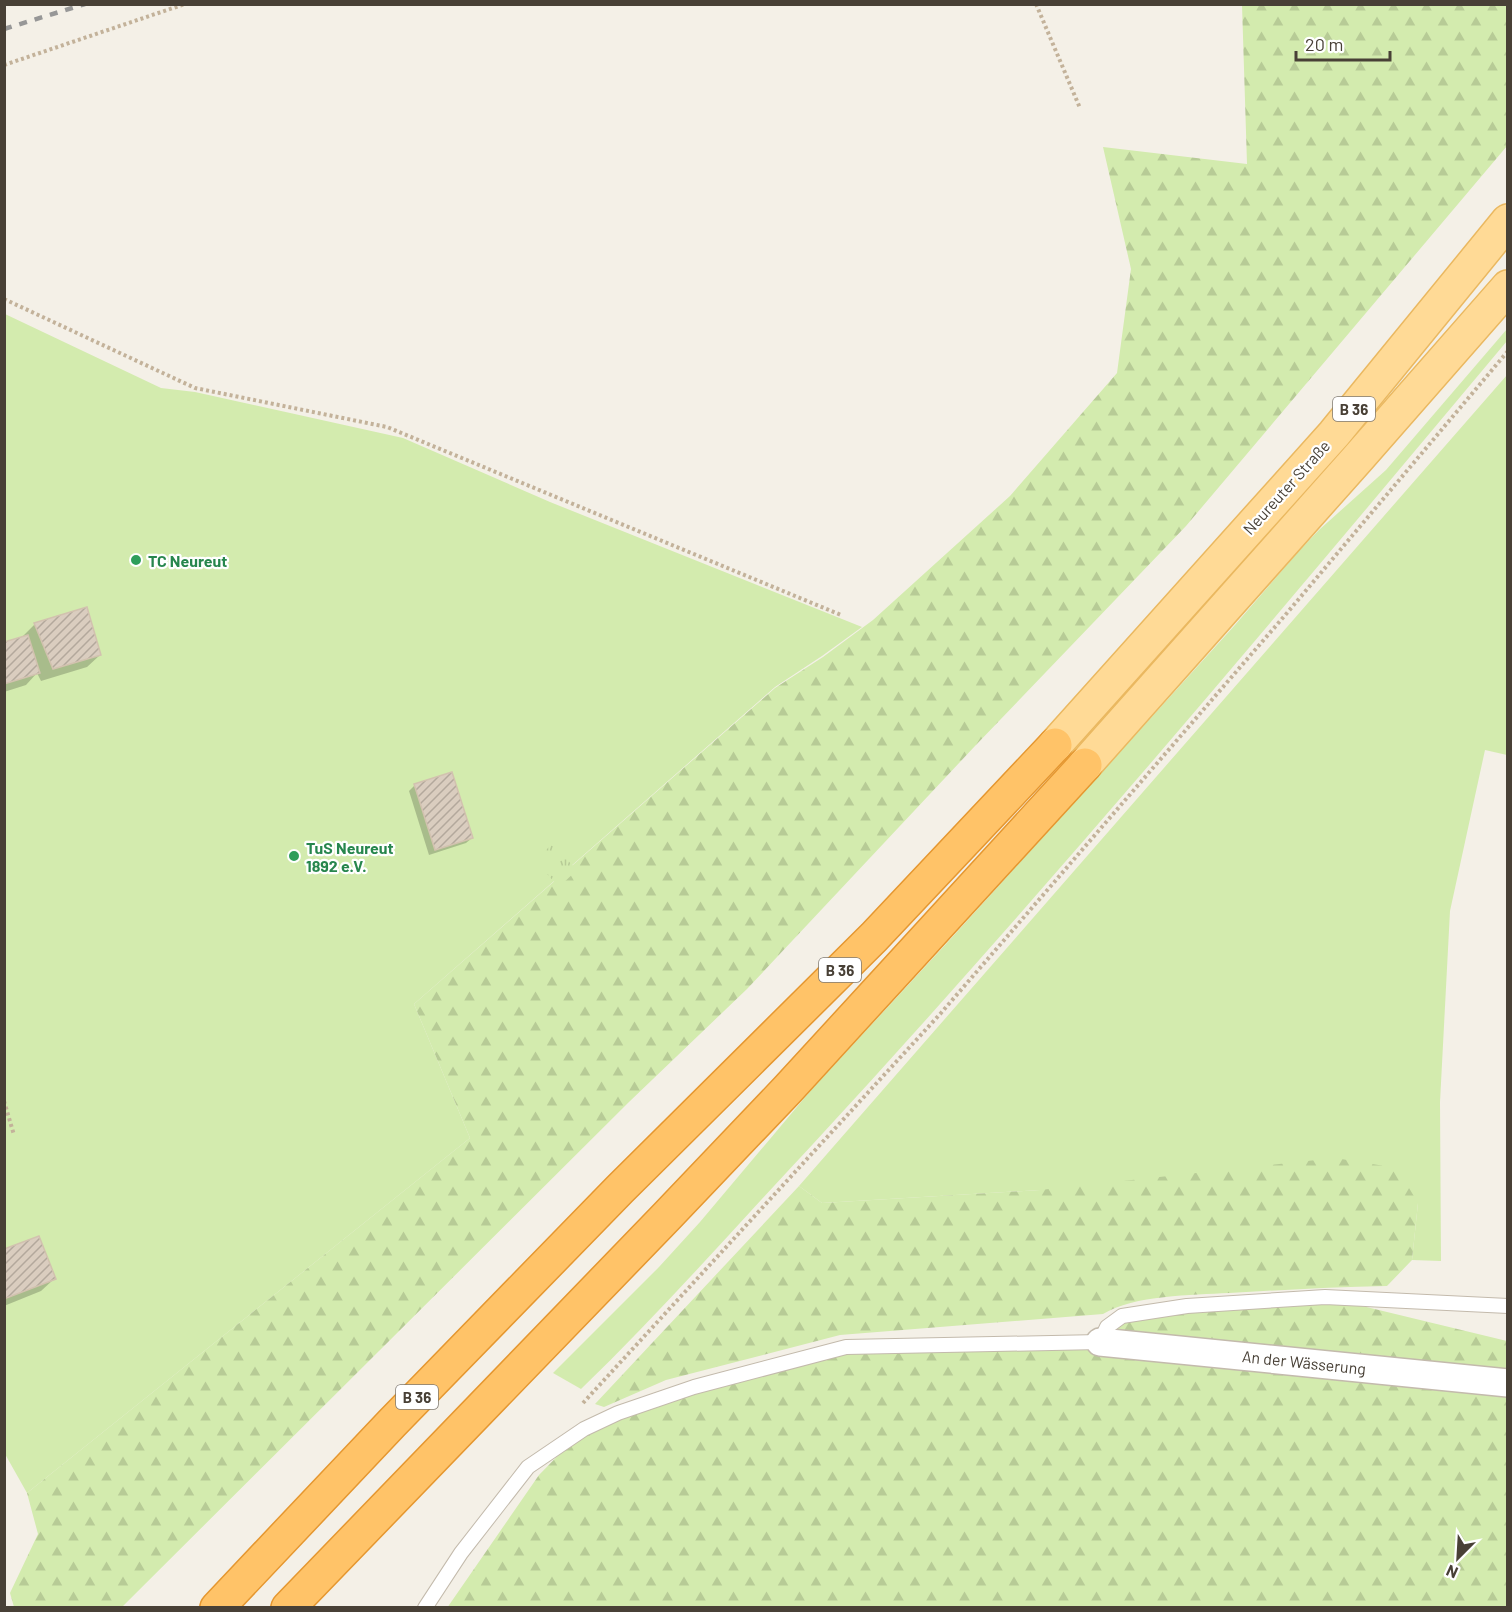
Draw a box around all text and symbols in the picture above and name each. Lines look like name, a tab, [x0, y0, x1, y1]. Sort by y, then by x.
scale bar	[1296, 24, 1390, 62]
text: 20 m	[1305, 33, 1343, 55]
road number: B 36	[1333, 397, 1375, 421]
street label: Neureuter Straße	[1239, 436, 1333, 538]
place label: TC Neureut	[148, 551, 227, 570]
marker: TC Neureut	[129, 553, 143, 567]
place label: TuS Neureut 1892 e.V.	[306, 838, 394, 875]
marker: TuS Neureut 1892 e.V.	[287, 849, 301, 863]
road number: B 36	[819, 958, 861, 982]
street label: An der Wässerung	[1241, 1346, 1367, 1378]
road number: B 36	[396, 1385, 438, 1409]
north arrow	[1428, 1528, 1488, 1588]
text: N	[1443, 1561, 1460, 1583]

